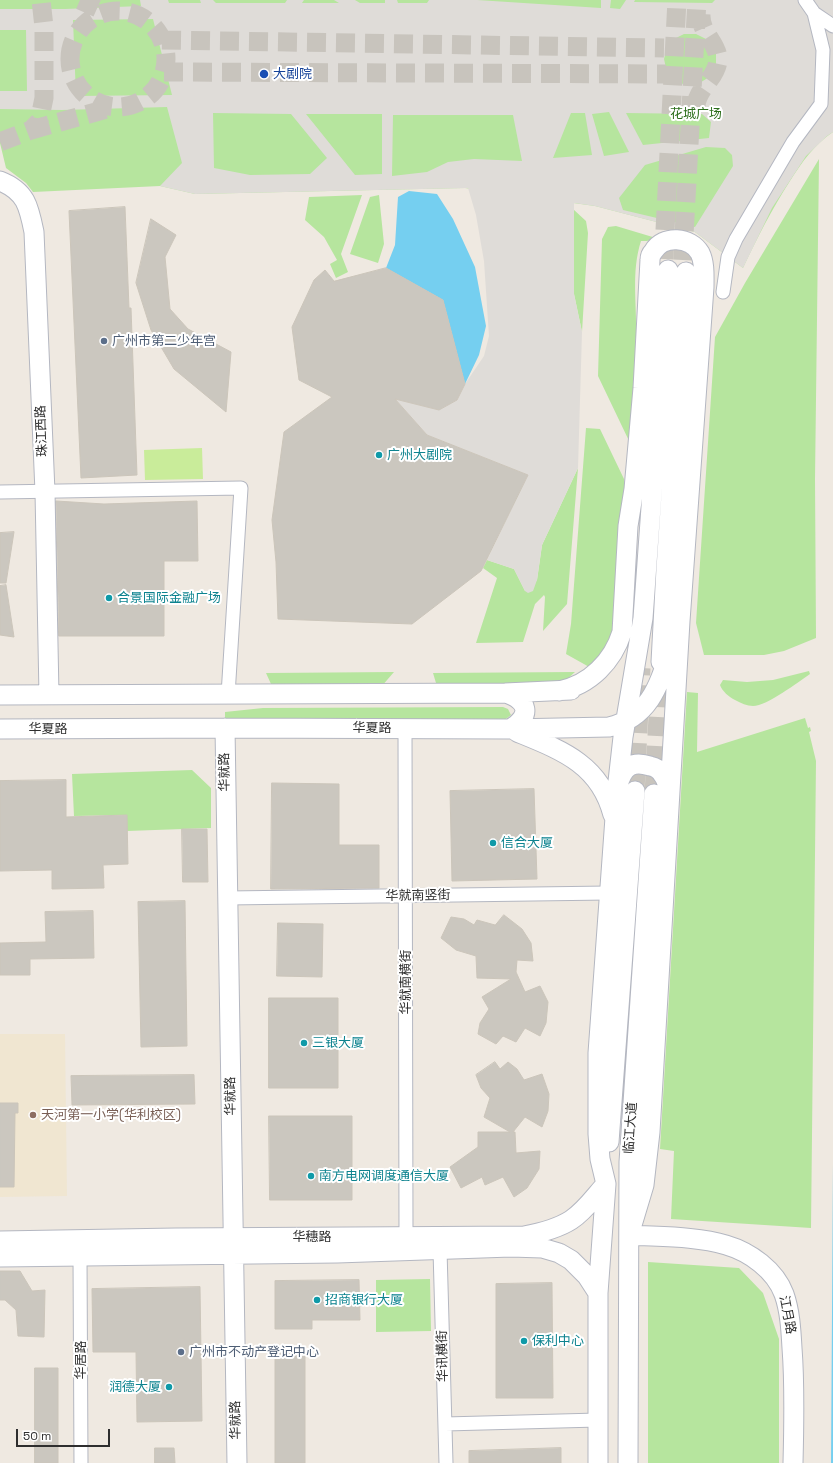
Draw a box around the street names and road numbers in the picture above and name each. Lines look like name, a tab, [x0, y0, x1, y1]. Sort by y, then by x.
street label: 珠江西路	[33, 405, 51, 457]
street label: 华夏路	[353, 720, 391, 736]
street label: 华夏路	[29, 721, 67, 737]
street label: 华就路	[217, 752, 233, 792]
street label: 华就南竖街	[385, 888, 451, 904]
street label: 华就南横街	[398, 950, 414, 1014]
street label: 华就路	[223, 1076, 239, 1116]
street label: 临江大道	[621, 1102, 641, 1154]
street label: 华穗路	[293, 1229, 331, 1245]
street label: 江月路	[776, 1294, 798, 1336]
street label: 华讯横街	[435, 1330, 451, 1382]
street label: 华居路	[73, 1341, 89, 1379]
street label: 华就路	[228, 1400, 244, 1440]

